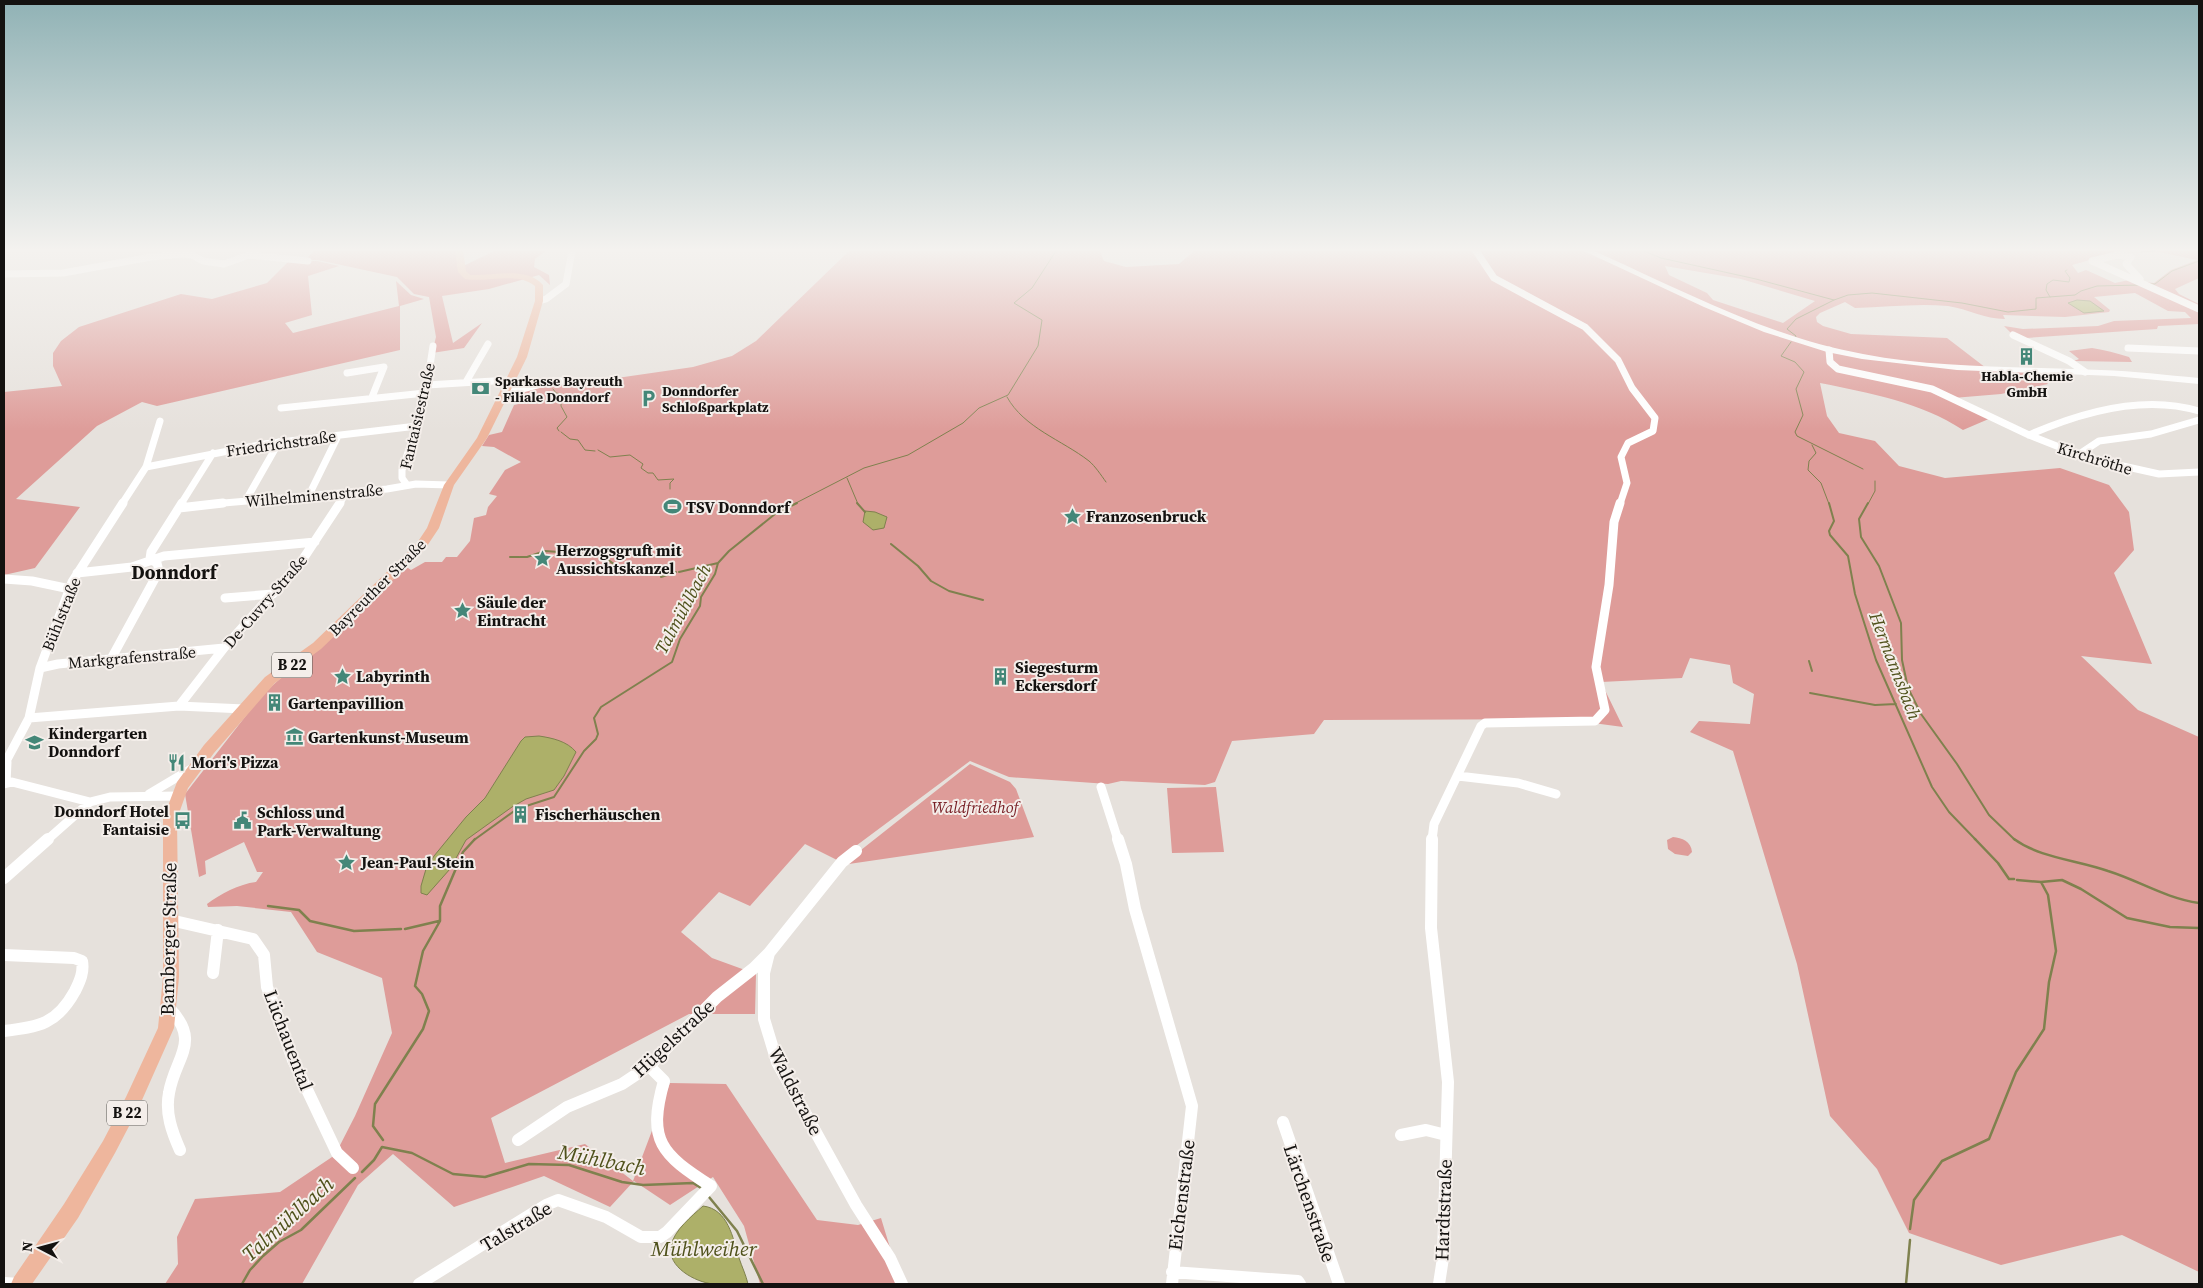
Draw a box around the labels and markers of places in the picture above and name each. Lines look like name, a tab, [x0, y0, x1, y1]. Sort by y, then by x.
building icon: Habla-Chemie GmbH	[2017, 346, 2037, 366]
place label: Habla-Chemie GmbH	[1981, 366, 2073, 402]
place label: Sparkasse Bayreuth - Filiale Donndorf	[495, 371, 623, 407]
bank icon: Sparkasse Bayreuth - Filiale Donndorf	[471, 379, 491, 399]
place label: Donndorfer Schloßparkplatz	[662, 381, 769, 417]
parking icon: Donndorfer Schloßparkplatz	[638, 389, 658, 409]
place label: TSV Donndorf	[686, 496, 792, 518]
sports icon: TSV Donndorf	[662, 497, 682, 517]
place label: Franzosenbruck	[1086, 505, 1207, 527]
place icon: Franzosenbruck	[1062, 506, 1082, 526]
place label: Herzogsgruft mit Aussichtskanzel	[556, 539, 682, 579]
place icon: Herzogsgruft mit Aussichtskanzel	[532, 549, 552, 569]
place label: Säule der Eintracht	[477, 591, 546, 631]
place icon: Säule der Eintracht	[453, 601, 473, 621]
place label: Siegesturm Eckersdorf	[1015, 656, 1099, 696]
place label: Labyrinth	[356, 665, 430, 687]
place icon: Labyrinth	[332, 666, 352, 686]
building icon: Siegesturm Eckersdorf	[991, 666, 1011, 686]
place label: Gartenpavillion	[288, 692, 404, 714]
building icon: Gartenpavillion	[264, 693, 284, 713]
place label: Kindergarten Donndorf	[48, 722, 147, 762]
place label: Gartenkunst-Museum	[308, 726, 469, 748]
museum icon: Gartenkunst-Museum	[284, 727, 304, 747]
school or university icon: Kindergarten Donndorf	[24, 732, 44, 752]
place label: Mori's Pizza	[191, 751, 279, 773]
restaurant icon: Mori's Pizza	[167, 752, 187, 772]
place label: Donndorf Hotel Fantaisie	[54, 800, 169, 840]
place label: Schloss und Park-Verwaltung	[257, 801, 381, 841]
place label: Fischerhäuschen	[535, 803, 660, 825]
building icon: Fischerhäuschen	[511, 804, 531, 824]
bus stop icon: Donndorf Hotel Fantaisie	[173, 810, 193, 830]
public building icon: Schloss und Park-Verwaltung	[233, 811, 253, 831]
place label: Jean-Paul-Stein	[360, 851, 474, 873]
place icon: Jean-Paul-Stein	[337, 852, 357, 872]

